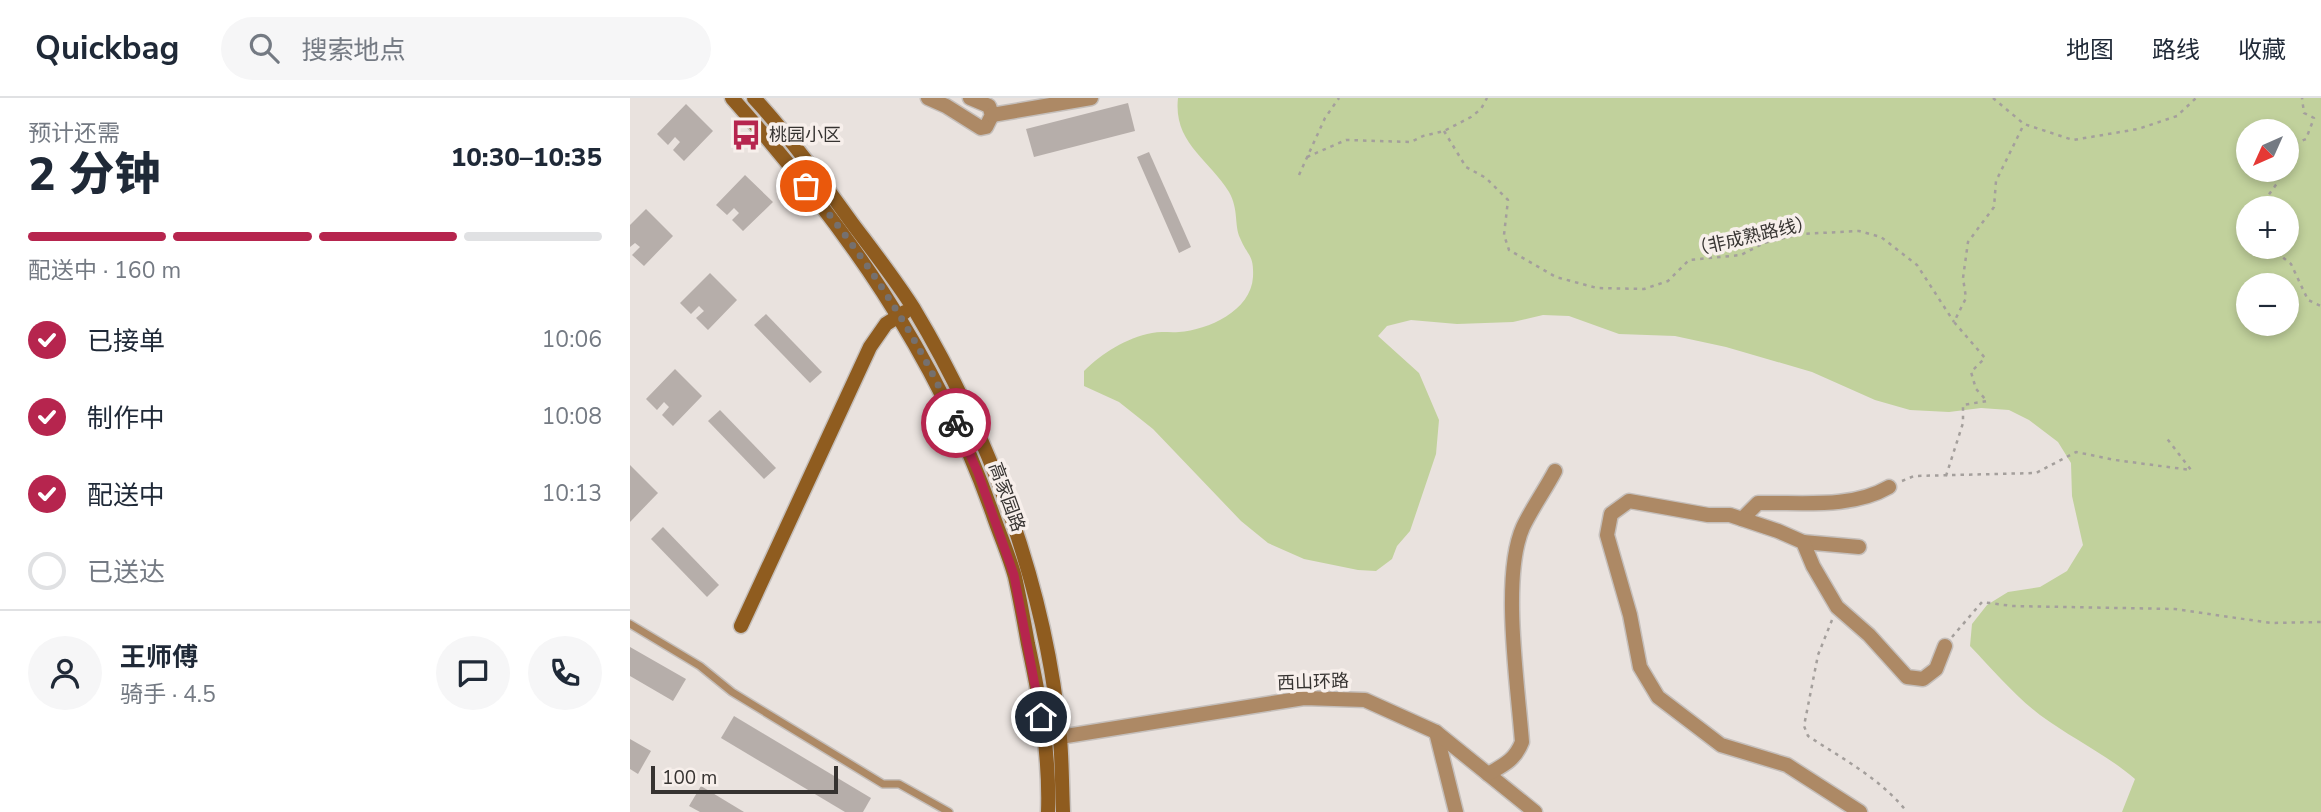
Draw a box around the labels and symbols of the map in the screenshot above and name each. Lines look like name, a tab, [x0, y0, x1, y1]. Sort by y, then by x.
bus stop icon: 桃园小区	[729, 118, 763, 152]
north arrow	[2236, 119, 2300, 182]
place label: 桃园小区	[769, 123, 841, 147]
pin	[776, 156, 836, 216]
street label: （非成熟路线）	[1688, 210, 1816, 262]
courier	[921, 388, 991, 458]
street label: 高家园路	[983, 459, 1031, 535]
street label: 西山环路	[1277, 669, 1349, 695]
pin	[1011, 687, 1071, 747]
scale bar	[651, 763, 838, 795]

